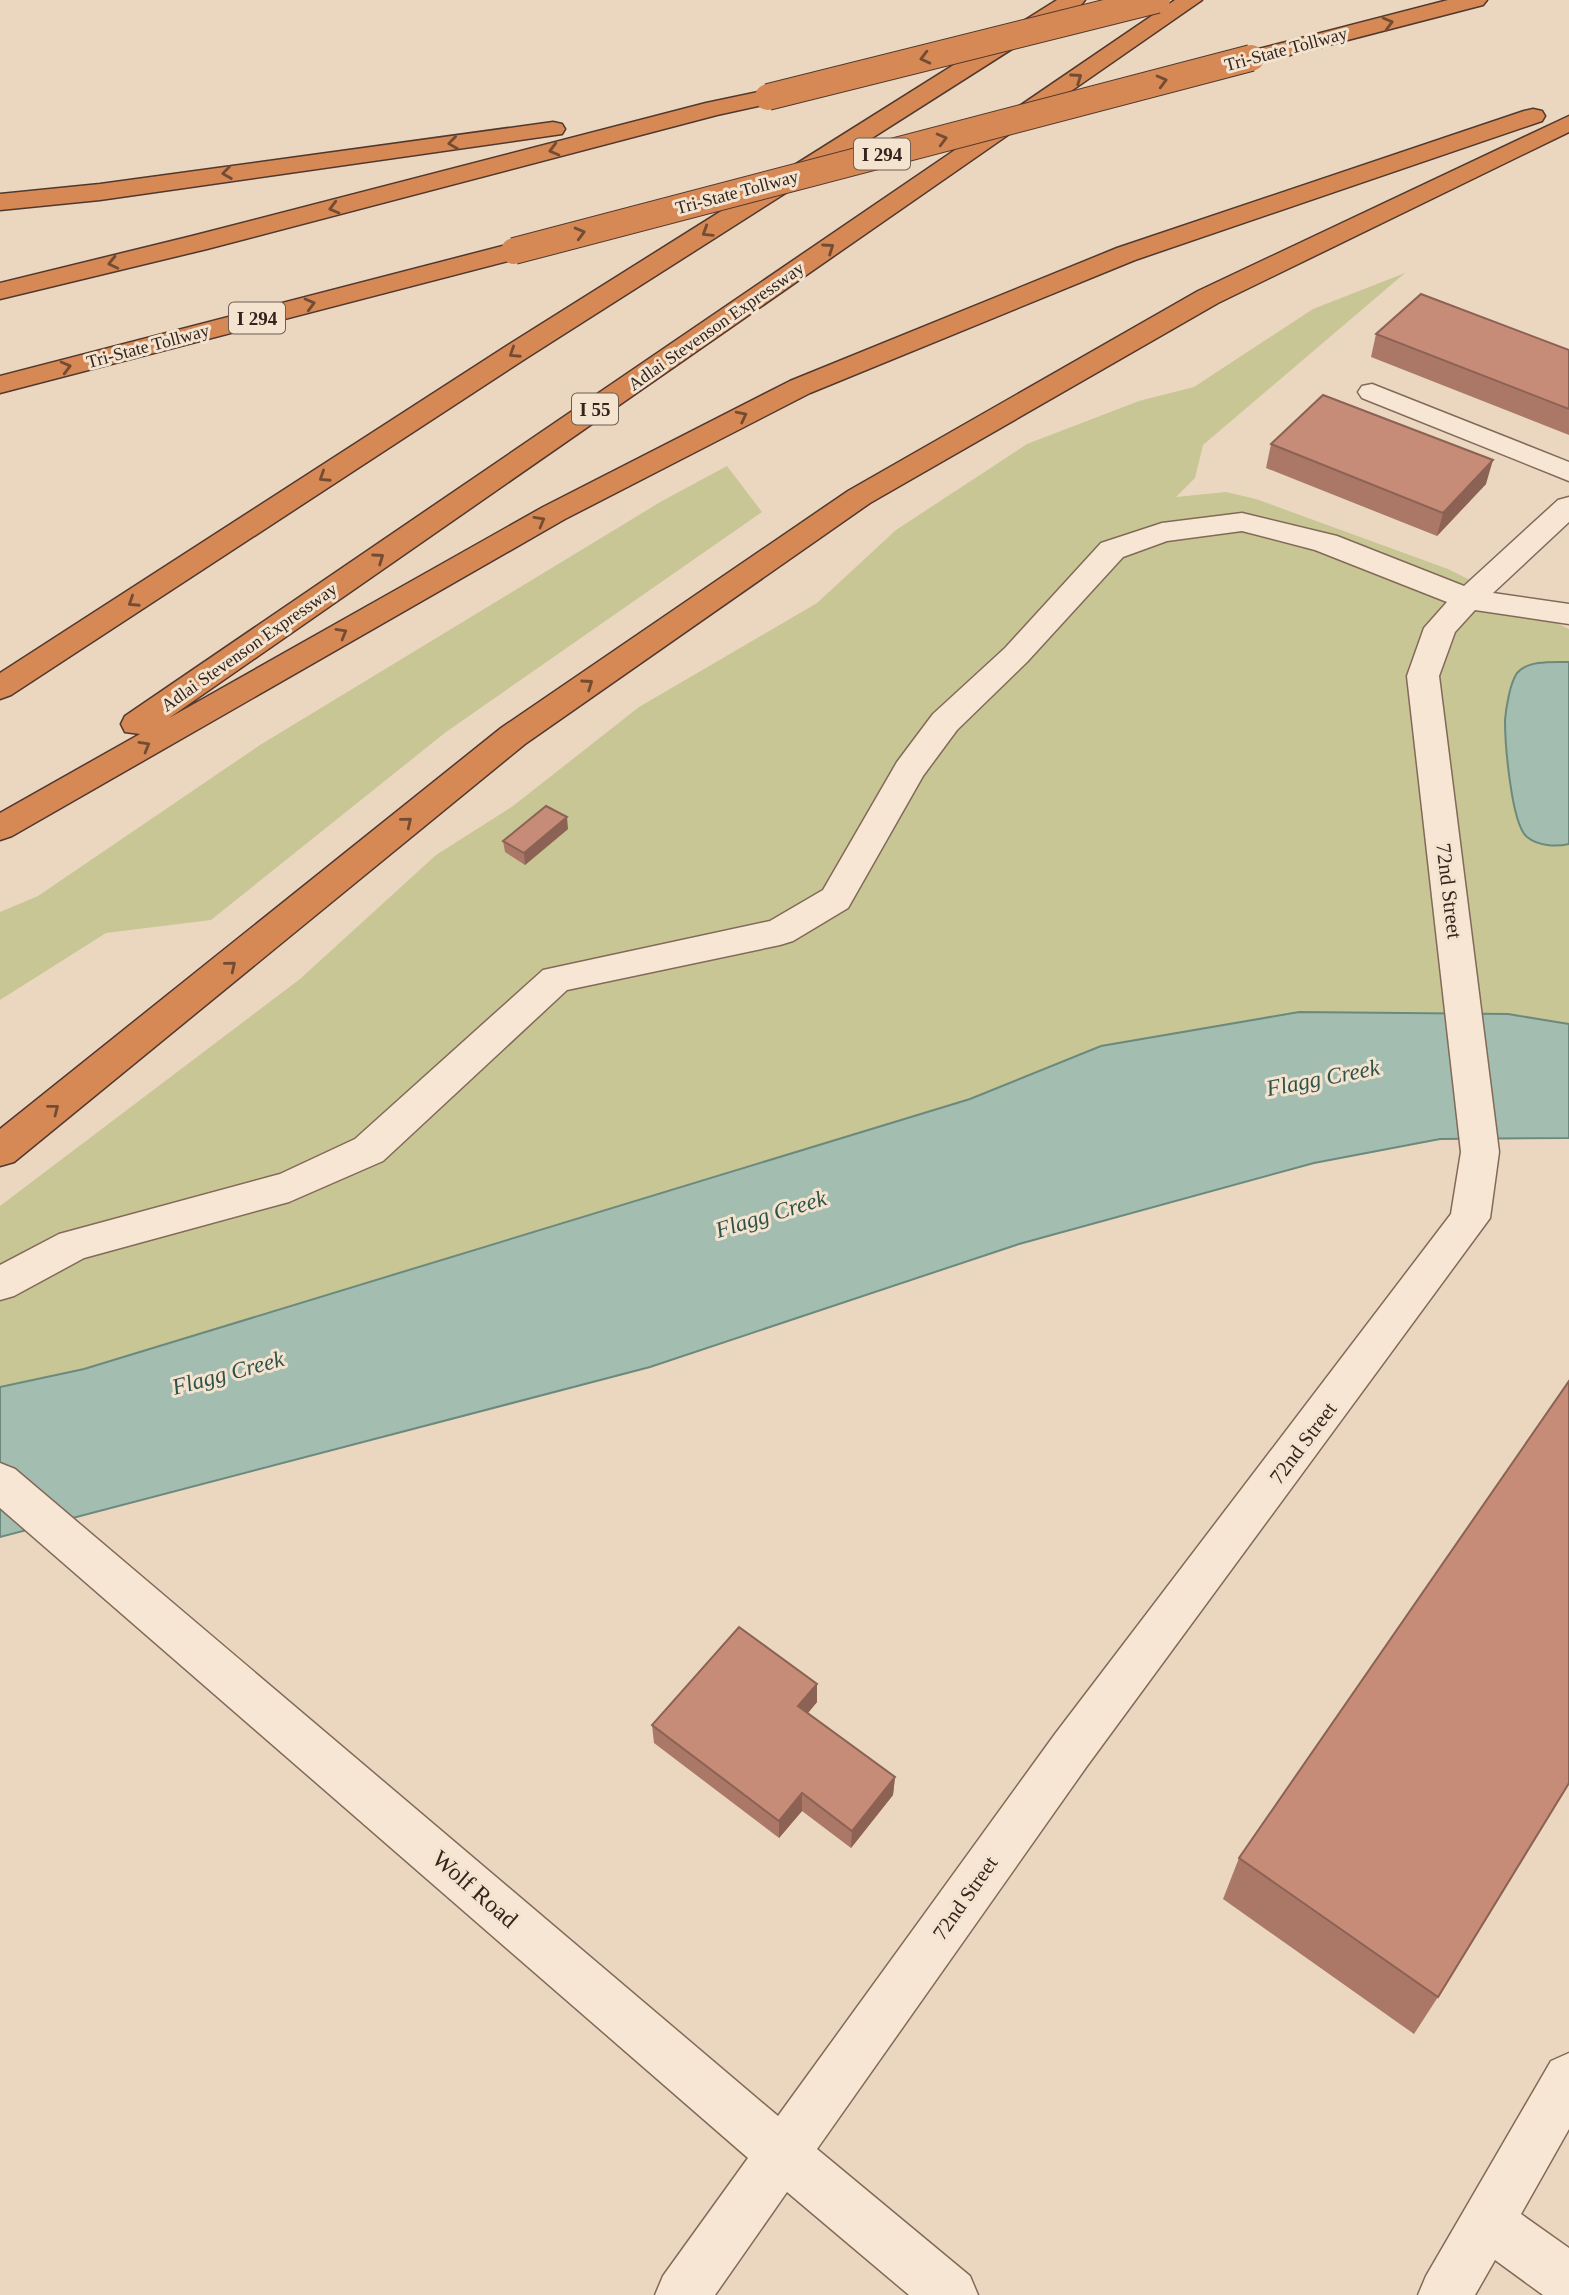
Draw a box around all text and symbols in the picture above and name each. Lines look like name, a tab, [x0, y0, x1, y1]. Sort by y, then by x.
one-way arrow	[1382, 16, 1394, 31]
street label: Tri-State Tollway	[1222, 23, 1350, 75]
one-way arrow	[919, 50, 931, 64]
one-way arrow	[1069, 74, 1082, 86]
one-way arrow	[1156, 75, 1168, 89]
one-way arrow	[936, 133, 948, 147]
one-way arrow	[447, 135, 459, 150]
road number: I 294	[854, 138, 910, 170]
one-way arrow	[548, 142, 560, 156]
one-way arrow	[222, 166, 233, 181]
street label: Tri-State Tollway	[673, 166, 801, 218]
one-way arrow	[328, 200, 340, 214]
one-way arrow	[701, 223, 714, 236]
one-way arrow	[574, 227, 586, 241]
one-way arrow	[821, 244, 834, 256]
one-way arrow	[107, 255, 119, 270]
street label: Adlai Stevenson Expressway	[624, 258, 808, 394]
one-way arrow	[304, 298, 316, 312]
road number: I 294	[229, 302, 285, 334]
street label: Tri-State Tollway	[84, 320, 212, 372]
one-way arrow	[509, 345, 522, 358]
one-way arrow	[60, 361, 72, 375]
road number: I 55	[572, 394, 618, 424]
one-way arrow	[735, 411, 747, 425]
one-way arrow	[318, 469, 331, 482]
one-way arrow	[533, 516, 546, 529]
one-way arrow	[371, 554, 384, 566]
street label: Adlai Stevenson Expressway	[157, 579, 341, 715]
one-way arrow	[128, 593, 141, 606]
one-way arrow	[335, 628, 348, 641]
one-way arrow	[580, 680, 593, 692]
one-way arrow	[137, 741, 150, 754]
one-way arrow	[400, 818, 412, 831]
street label: 72nd Street	[1431, 842, 1467, 940]
one-way arrow	[222, 962, 235, 974]
water label: Flagg Creek	[1263, 1055, 1382, 1101]
one-way arrow	[46, 1104, 58, 1117]
water label: Flagg Creek	[712, 1185, 830, 1243]
water label: Flagg Creek	[168, 1346, 287, 1400]
street label: 72nd Street	[1264, 1397, 1342, 1489]
street label: Wolf Road	[427, 1845, 523, 1933]
street label: 72nd Street	[928, 1852, 1003, 1944]

